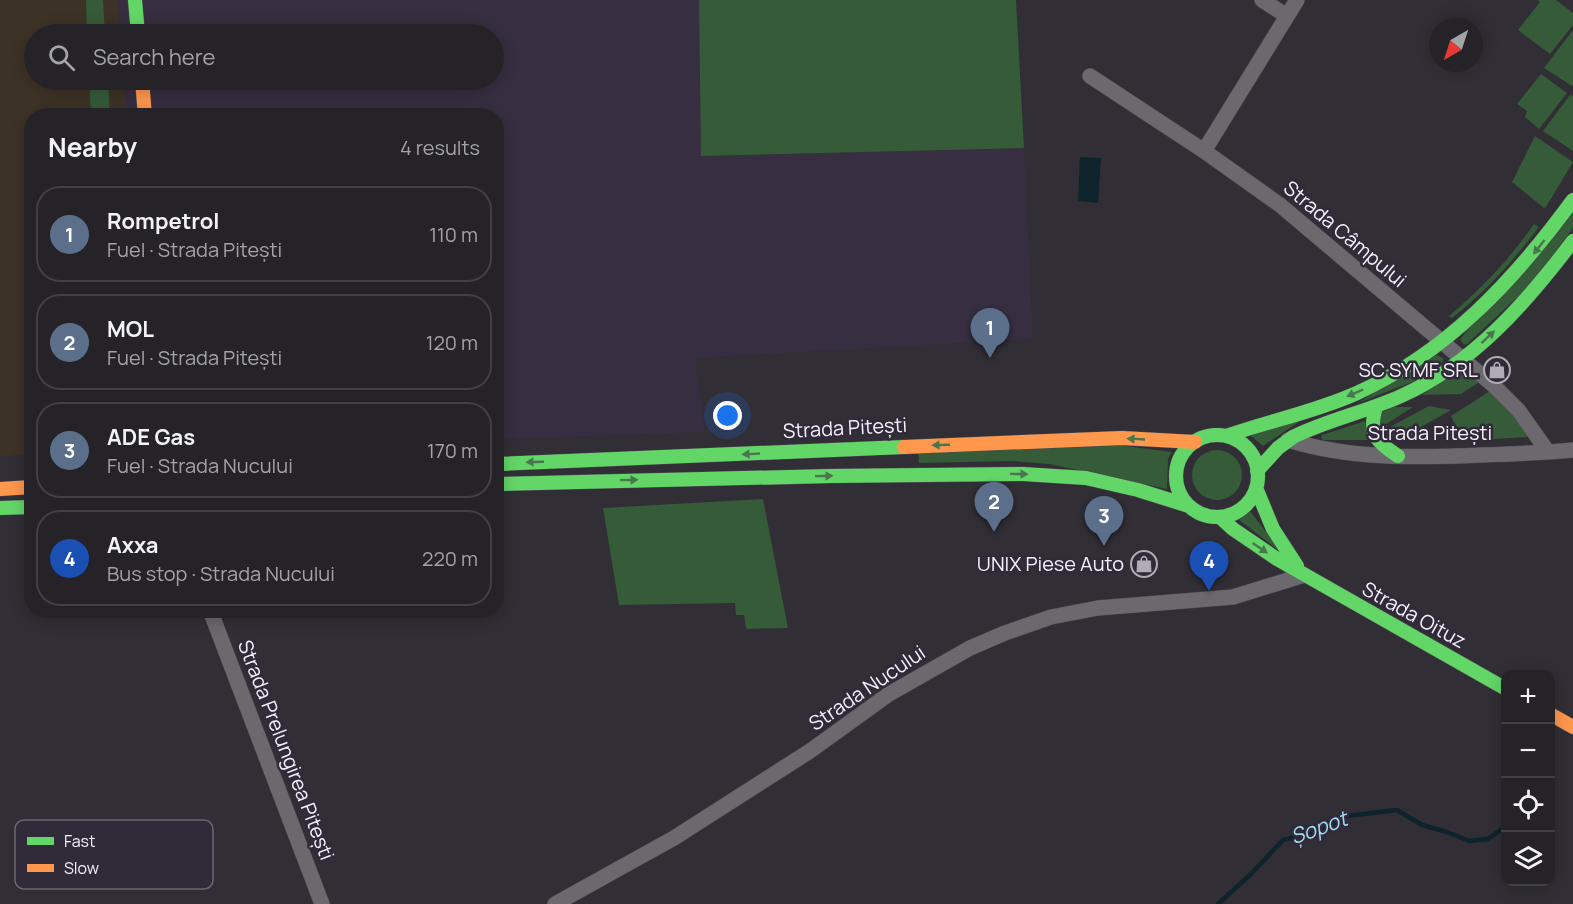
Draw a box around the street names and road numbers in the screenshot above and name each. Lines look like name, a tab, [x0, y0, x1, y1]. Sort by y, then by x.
street label: Strada Câmpului	[1278, 174, 1412, 293]
street label: Strada Pitești	[782, 411, 908, 444]
street label: Strada Pitești	[1368, 419, 1492, 446]
street label: Strada Oituz	[1357, 575, 1471, 654]
street label: Strada Prelungirea Pitești	[232, 636, 341, 864]
street label: Strada Nucului	[803, 639, 930, 737]

